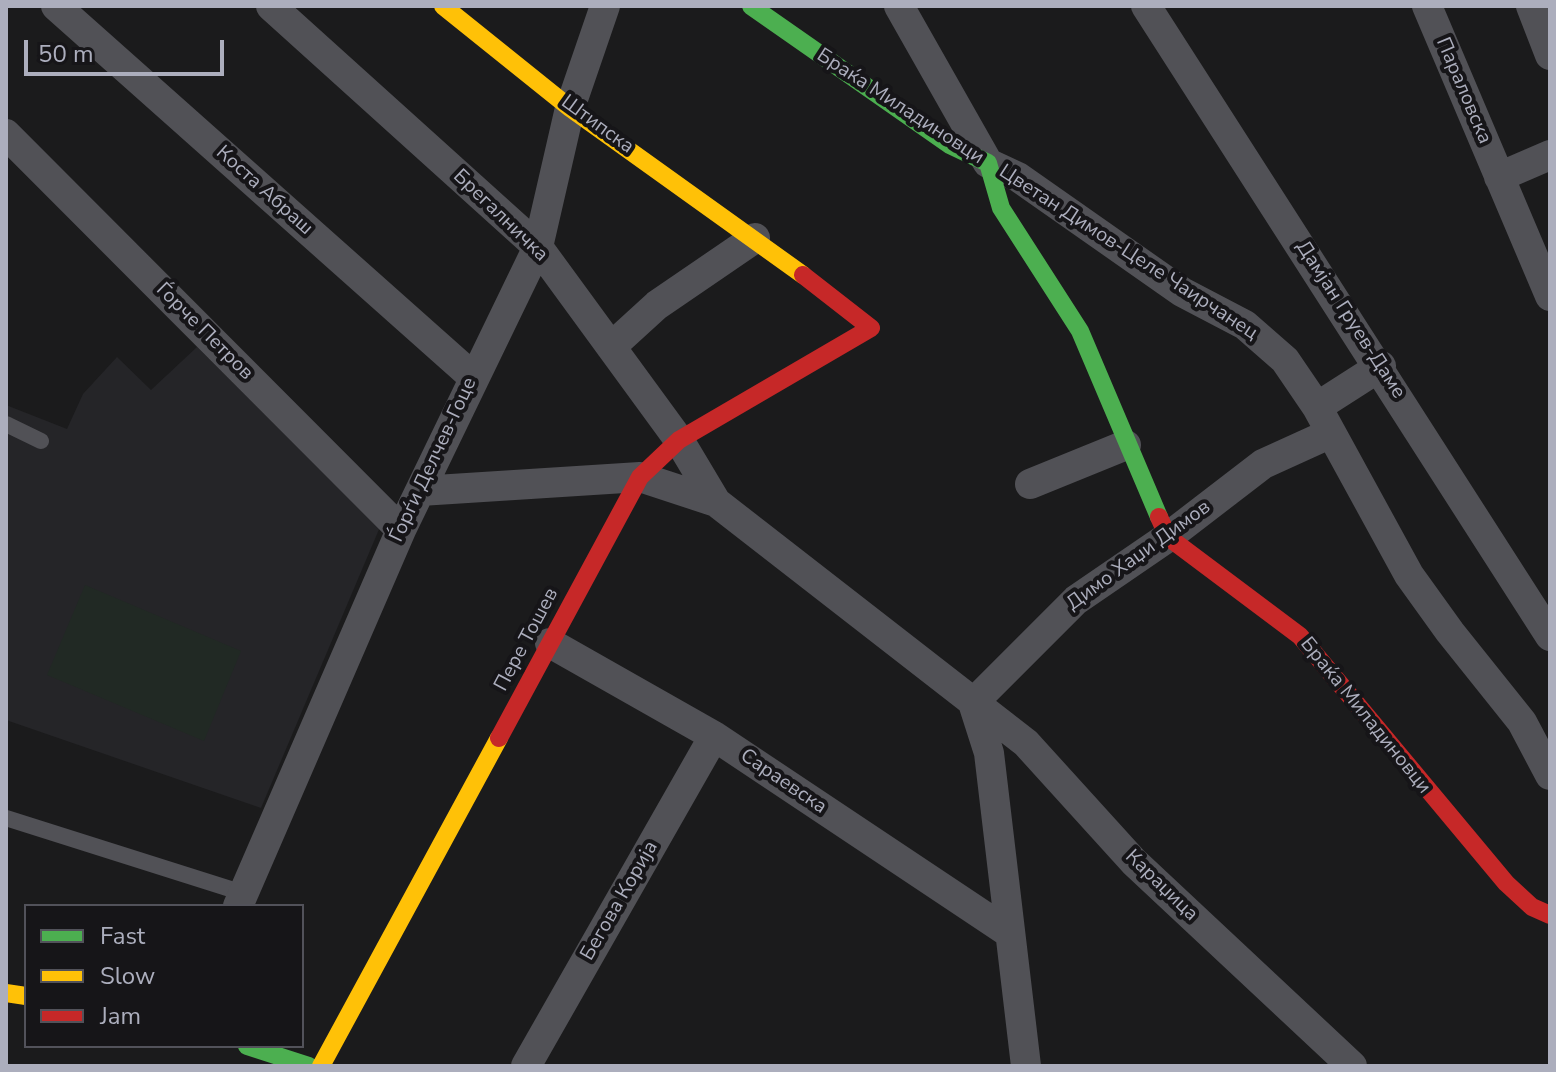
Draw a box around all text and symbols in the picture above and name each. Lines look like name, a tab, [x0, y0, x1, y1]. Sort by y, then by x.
scale bar	[28, 24, 228, 74]
street label: Параловска	[1430, 34, 1496, 148]
text: 50 m	[38, 38, 94, 70]
street label: Браќа Миладиновци	[812, 44, 988, 170]
street label: Штипска	[556, 91, 638, 159]
street label: Коста Абраш	[210, 141, 318, 241]
street label: Цветан Димов-Целе Чаирчанец	[994, 160, 1262, 346]
street label: Брегалничка	[448, 165, 552, 267]
street label: Дамјан Груев-Даме	[1290, 237, 1410, 403]
street label: Ѓорче Петров	[150, 278, 258, 386]
street label: Ѓорѓи Делчев-Гоце	[385, 374, 483, 546]
street label: Димо Хаџи Димов	[1062, 496, 1216, 616]
street label: Пере Тошев	[490, 584, 564, 696]
street label: Браќа Миладиновци	[1294, 633, 1436, 799]
street label: Сараевска	[735, 744, 831, 820]
street label: Бегова Корија	[576, 837, 664, 965]
street label: Караџица	[1119, 845, 1203, 927]
legend	[24, 904, 304, 1048]
text: Fast	[100, 920, 145, 952]
text: Slow	[100, 960, 155, 992]
text: Jam	[100, 1000, 141, 1032]

